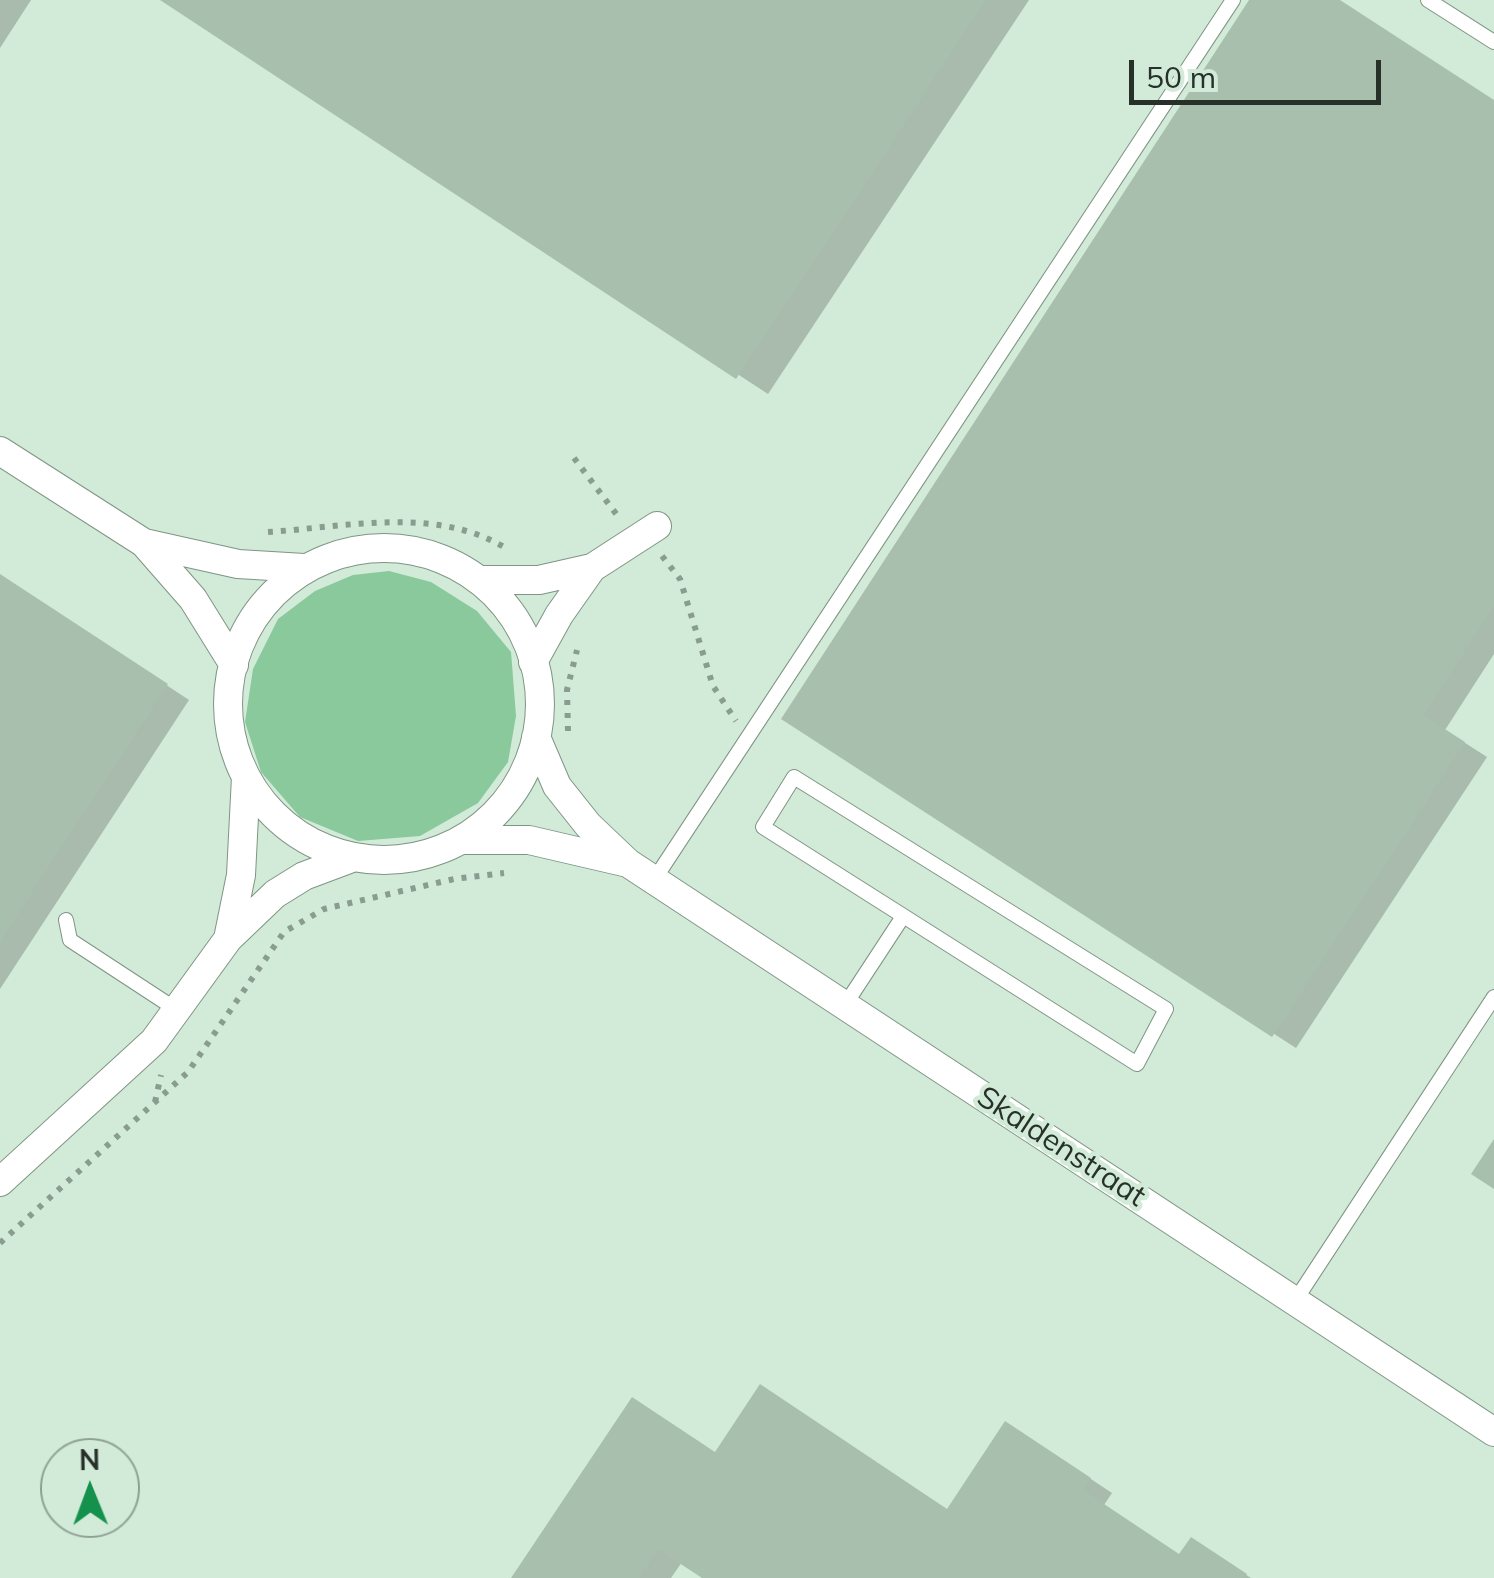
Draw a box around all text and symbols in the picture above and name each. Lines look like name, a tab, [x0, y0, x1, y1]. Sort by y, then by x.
scale bar	[1134, 40, 1386, 102]
text: 50 m	[1146, 58, 1216, 96]
street label: Skaldenstraat	[970, 1079, 1152, 1215]
north arrow	[40, 1438, 140, 1538]
text: N	[79, 1442, 100, 1477]

